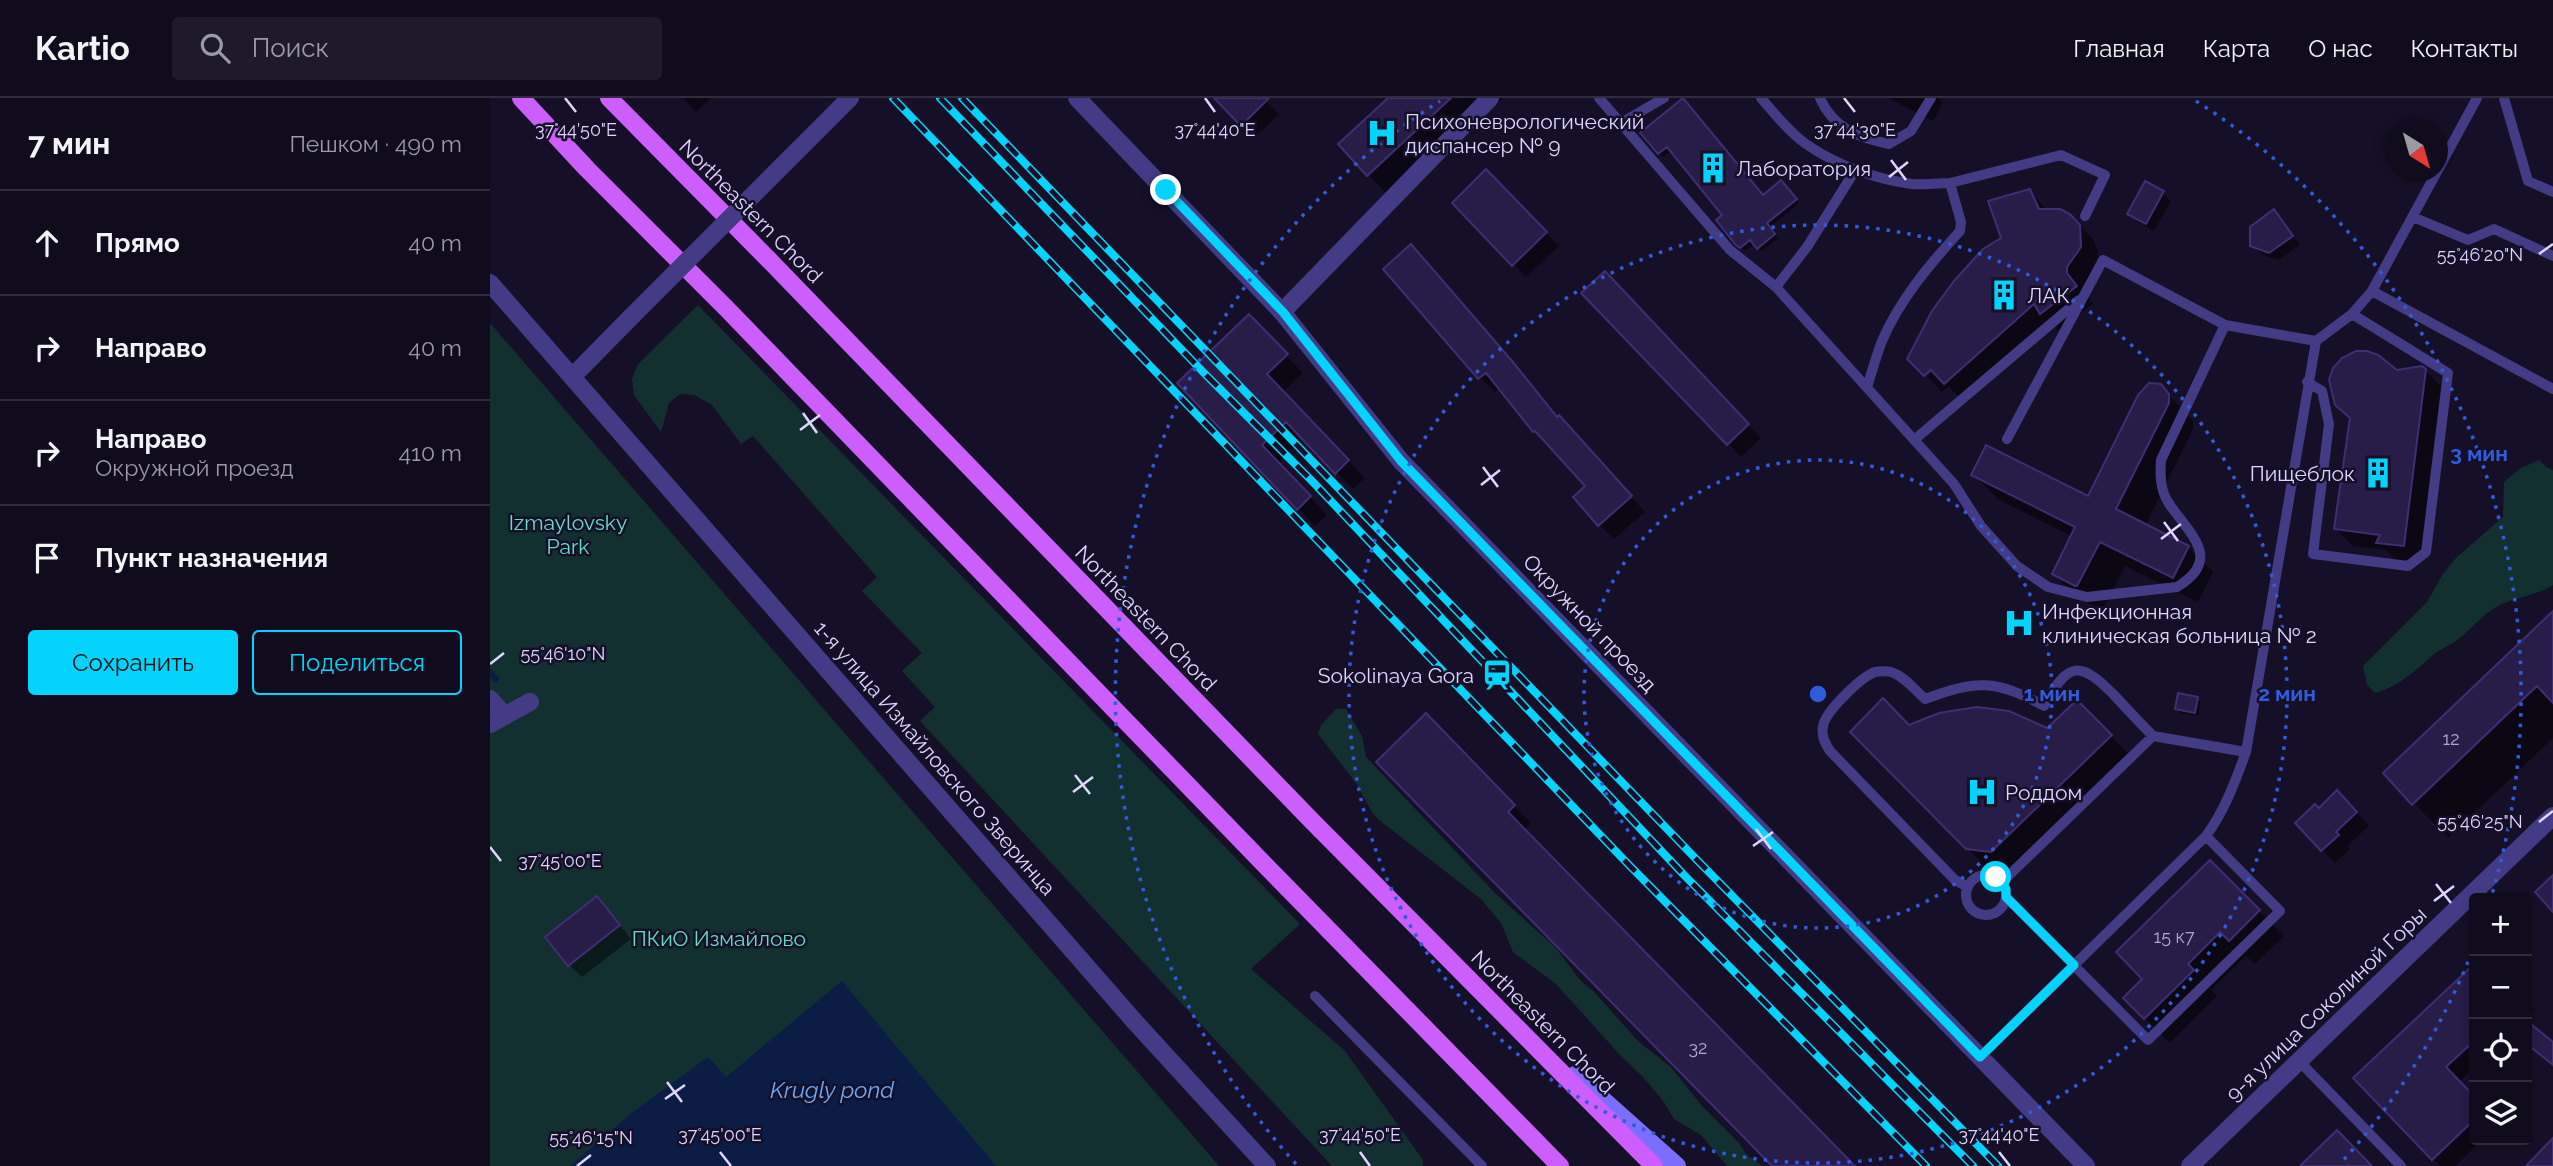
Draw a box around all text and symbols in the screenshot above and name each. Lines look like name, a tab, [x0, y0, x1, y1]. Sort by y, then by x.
search box	[172, 17, 662, 80]
text: Kartio	[35, 29, 130, 68]
icon: search	[196, 29, 234, 67]
text: Поиск	[252, 33, 329, 63]
text: Главная	[2073, 34, 2165, 63]
text: Карта	[2203, 34, 2270, 63]
text: О нас	[2308, 34, 2373, 63]
text: Контакты	[2411, 34, 2518, 63]
place label: Психоневрологический диспансер № 9	[1405, 109, 1644, 158]
hospital icon: Психоневрологический диспансер № 9	[1365, 116, 1399, 150]
text: 37°44'50"E	[535, 119, 617, 140]
text: 37°44'40"E	[1174, 119, 1256, 140]
text: 37°44'30"E	[1814, 119, 1896, 140]
north arrow	[2385, 119, 2448, 182]
text: 7 мин	[28, 126, 110, 161]
text: Пешком · 490 m	[289, 130, 462, 157]
street label: Northeastern Chord	[674, 134, 828, 288]
building icon: Лаборатория	[1696, 151, 1730, 185]
place label: Лаборатория	[1736, 156, 1871, 181]
route end	[1150, 174, 1181, 205]
icon: ahead	[28, 224, 66, 262]
text: Прямо	[95, 228, 180, 258]
text: 40 m	[408, 229, 462, 256]
text: 55°46'20"N	[2437, 244, 2523, 265]
building icon: ЛАК	[1987, 278, 2021, 312]
place label: ЛАК	[2027, 283, 2070, 308]
icon: right	[28, 329, 66, 367]
text: Направо	[95, 333, 206, 363]
text: 40 m	[408, 334, 462, 361]
text: Направо	[95, 424, 206, 454]
icon: right	[28, 434, 66, 472]
text: 410 m	[399, 439, 462, 466]
text: 3 мин	[2450, 441, 2508, 466]
text: Окружной проезд	[95, 454, 293, 481]
building icon: Пищеблок	[2361, 456, 2395, 490]
place label: Пищеблок	[2250, 461, 2355, 486]
park label: Izmaylovsky Park	[509, 510, 627, 559]
icon: arrive	[28, 539, 66, 577]
street label: Northeastern Chord	[1070, 540, 1222, 696]
text: Пункт назначения	[95, 543, 328, 573]
street label: Окружной проезд	[1518, 549, 1662, 697]
place label: Инфекционная клиническая больница № 2	[2042, 599, 2317, 648]
hospital icon: Инфекционная клиническая больница № 2	[2002, 606, 2036, 640]
street label: 1-я улица Измайловского Зверинца	[809, 616, 1061, 900]
button: Сохранить	[28, 630, 238, 695]
button: Поделиться	[252, 630, 462, 695]
text: 55°46'10"N	[521, 643, 605, 664]
station icon: Sokolinaya Gora	[1480, 658, 1514, 692]
place label: Sokolinaya Gora	[1318, 663, 1474, 688]
text: 1 мин	[2024, 681, 2080, 706]
text: 2 мин	[2258, 681, 2316, 706]
centre of rings	[1806, 682, 1830, 706]
house number: 12	[2442, 728, 2460, 749]
hospital icon: Роддом	[1965, 775, 1999, 809]
place label: Роддом	[2005, 780, 2082, 805]
text: 55°46'25"N	[2437, 811, 2523, 832]
text: 37°45'00"E	[518, 850, 602, 871]
route start	[1980, 861, 2011, 892]
map controls	[2469, 893, 2532, 1145]
button: +	[2469, 893, 2532, 956]
street label: 9-я улица Соколиной Горы	[2221, 902, 2431, 1106]
park label: ПКиО Измайлово	[632, 926, 806, 951]
house number: 15 к7	[2153, 926, 2195, 947]
street label: Northeastern Chord	[1466, 945, 1620, 1099]
button: −	[2469, 956, 2532, 1019]
button: locate	[2469, 1019, 2532, 1082]
house number: 32	[1689, 1037, 1708, 1058]
water label: Krugly pond	[770, 1076, 895, 1103]
button: layers	[2469, 1082, 2532, 1145]
text: 37°45'00"E	[678, 1124, 762, 1145]
text: 37°44'50"E	[1319, 1124, 1401, 1145]
text: 37°44'40"E	[1958, 1124, 2040, 1145]
text: 55°46'15"N	[549, 1127, 633, 1148]

